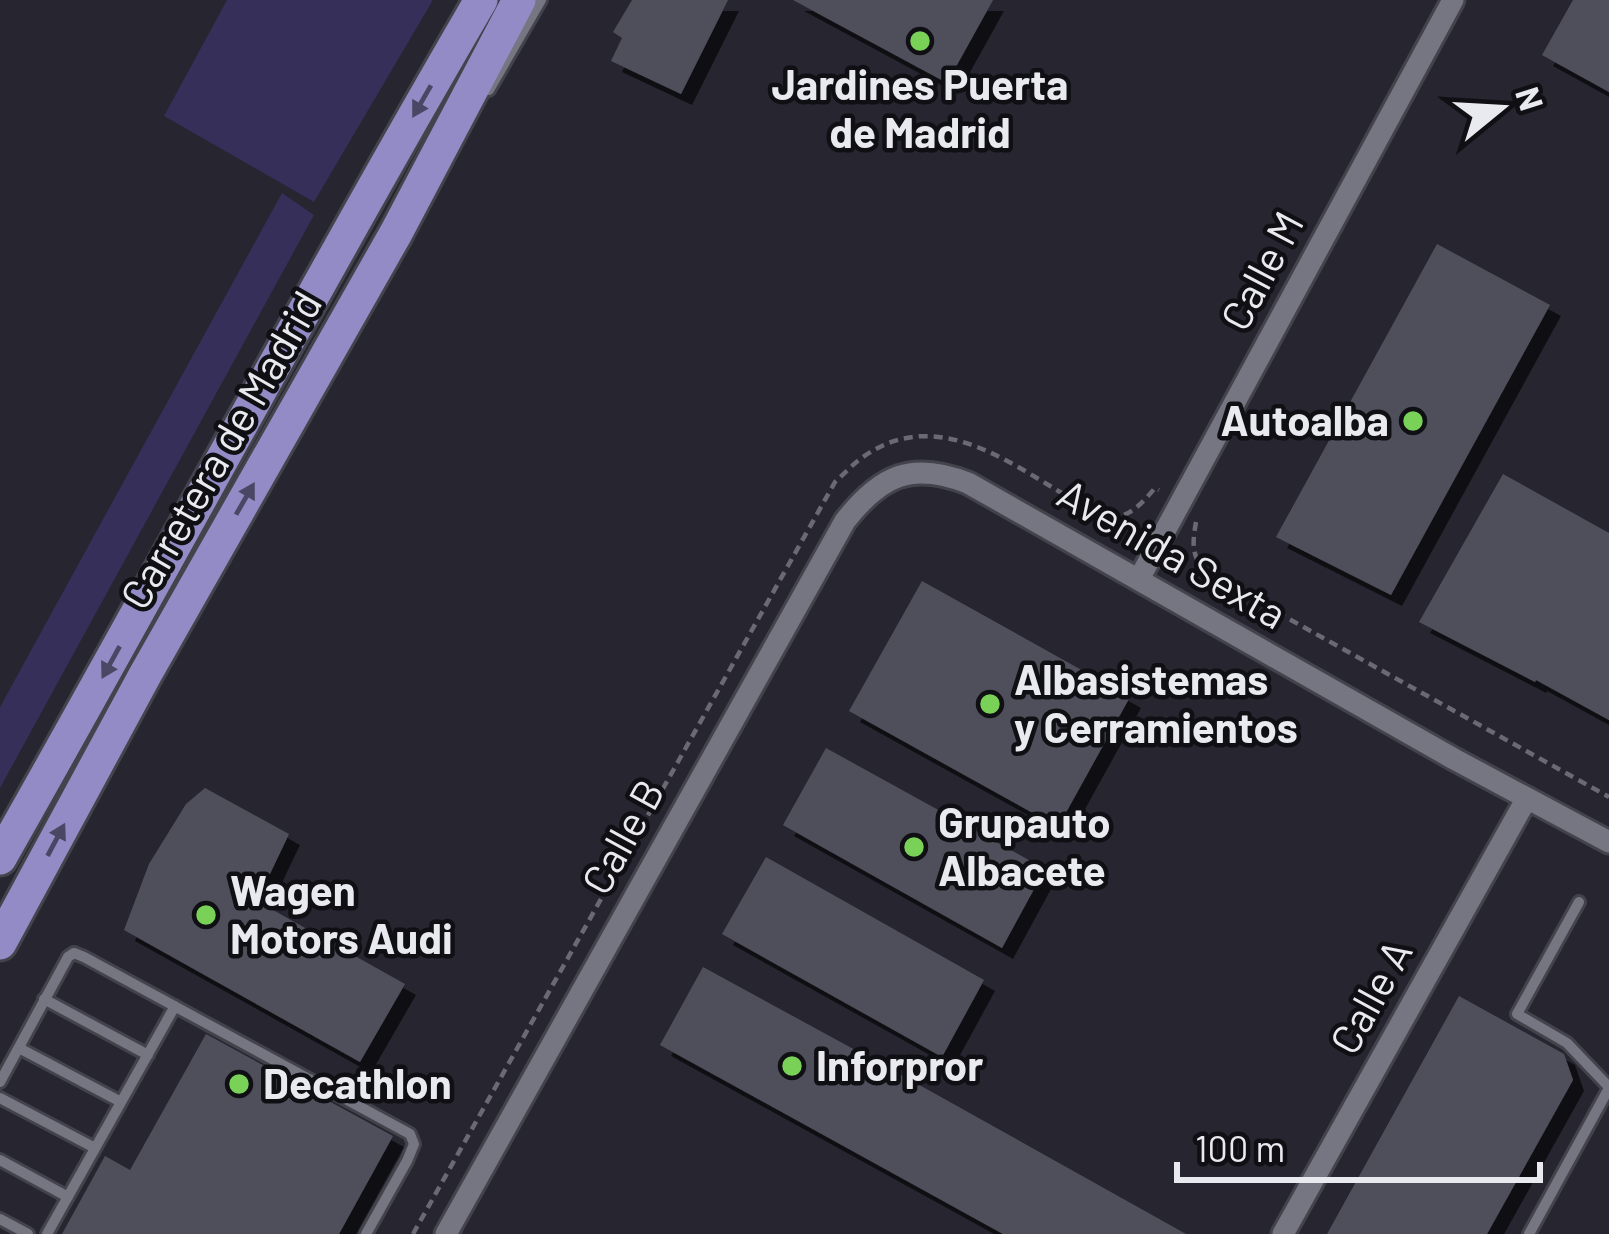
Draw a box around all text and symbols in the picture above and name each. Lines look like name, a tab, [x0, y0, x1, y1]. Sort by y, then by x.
marker: Jardines Puerta de Madrid	[907, 28, 933, 54]
north arrow	[1441, 48, 1561, 168]
place label: Jardines Puerta de Madrid	[771, 58, 1069, 156]
text: N	[1508, 82, 1553, 115]
one-way arrow	[413, 84, 434, 118]
street label: Calle M	[1208, 202, 1312, 338]
street label: Carretera de Madrid	[108, 281, 330, 617]
place label: Autoalba	[1220, 394, 1389, 444]
marker: Autoalba	[1400, 408, 1426, 434]
street label: Avenida Sexta	[1050, 467, 1296, 638]
one-way arrow	[233, 482, 254, 516]
one-way arrow	[101, 646, 122, 679]
place label: Albasistemas y Cerramientos	[1014, 653, 1298, 752]
marker: Albasistemas y Cerramientos	[977, 691, 1003, 717]
street label: Calle B	[570, 770, 673, 902]
place label: Grupauto Albacete	[938, 796, 1111, 894]
one-way arrow	[45, 823, 66, 858]
marker: Grupauto Albacete	[901, 834, 927, 860]
place label: Wagen Motors Audi	[230, 864, 453, 962]
marker: Wagen Motors Audi	[193, 902, 219, 928]
street label: Calle A	[1318, 930, 1421, 1062]
place label: Inforpror	[816, 1039, 983, 1089]
marker: Inforpror	[779, 1053, 805, 1079]
place label: Decathlon	[263, 1057, 452, 1107]
marker: Decathlon	[226, 1071, 252, 1097]
scale bar	[1177, 1108, 1540, 1182]
text: 100 m	[1195, 1126, 1285, 1169]

